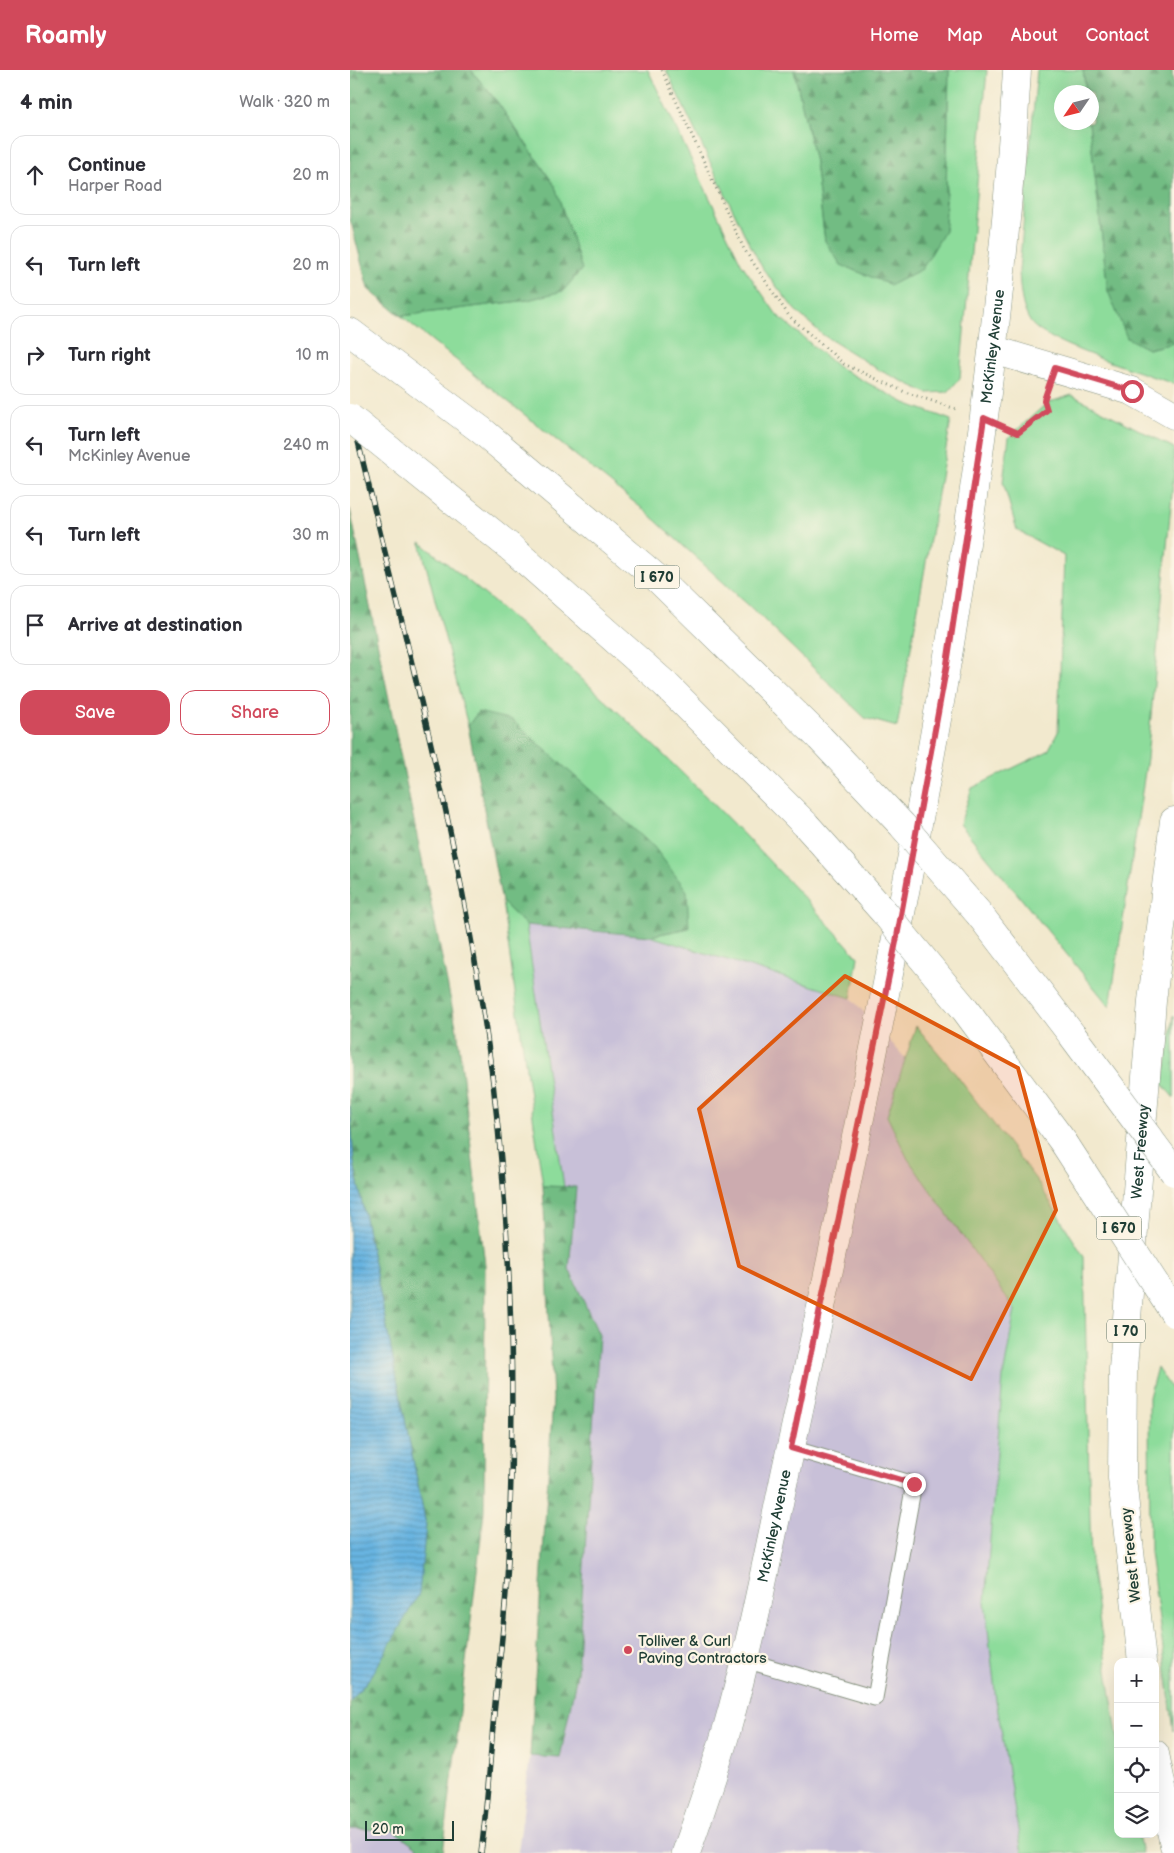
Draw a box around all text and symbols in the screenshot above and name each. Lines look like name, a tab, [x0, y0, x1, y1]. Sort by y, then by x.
text: Roamly	[25, 21, 106, 50]
text: Home	[870, 25, 919, 46]
text: Map	[947, 25, 983, 46]
text: About	[1011, 25, 1058, 46]
text: Contact	[1086, 25, 1149, 46]
north arrow	[1054, 85, 1099, 130]
text: 4 min	[20, 90, 73, 115]
text: Walk · 320 m	[239, 93, 330, 112]
text: Continue	[68, 154, 146, 177]
icon: ahead	[21, 161, 49, 189]
text: 20 m	[293, 166, 329, 185]
text: Harper Road	[68, 177, 162, 196]
icon: left	[21, 251, 49, 279]
text: Turn left	[68, 254, 140, 277]
text: 20 m	[293, 256, 329, 275]
street label: McKinley Avenue	[976, 288, 1009, 405]
icon: right	[21, 341, 49, 369]
text: Turn right	[68, 344, 151, 367]
text: 10 m	[296, 346, 329, 365]
route start	[1121, 380, 1144, 403]
text: Turn left	[68, 424, 140, 447]
icon: left	[21, 431, 49, 459]
text: 240 m	[283, 436, 329, 455]
text: McKinley Avenue	[68, 447, 190, 466]
icon: left	[21, 521, 49, 549]
text: Turn left	[68, 524, 140, 547]
text: 30 m	[292, 526, 329, 545]
road number: I 670	[634, 566, 680, 588]
icon: arrive	[21, 611, 49, 639]
text: Arrive at destination	[68, 614, 243, 637]
button: Save	[20, 690, 170, 735]
button: Share	[180, 690, 330, 735]
street label: West Freeway	[1127, 1103, 1153, 1200]
road number: I 670	[1096, 1216, 1142, 1240]
road number: I 70	[1107, 1320, 1145, 1342]
street label: McKinley Avenue	[753, 1468, 795, 1584]
route end	[903, 1473, 926, 1496]
street label: West Freeway	[1117, 1507, 1145, 1603]
place label: Tolliver & Curl Paving Contractors	[638, 1632, 767, 1668]
marker: Tolliver & Curl Paving Contractors	[622, 1644, 634, 1656]
map controls	[1114, 1658, 1159, 1838]
button: +	[1114, 1658, 1159, 1703]
button: −	[1114, 1703, 1159, 1748]
button: locate	[1114, 1748, 1159, 1793]
button: layers	[1114, 1793, 1159, 1838]
scale bar	[365, 1818, 454, 1841]
text: 20 m	[372, 1821, 404, 1838]

